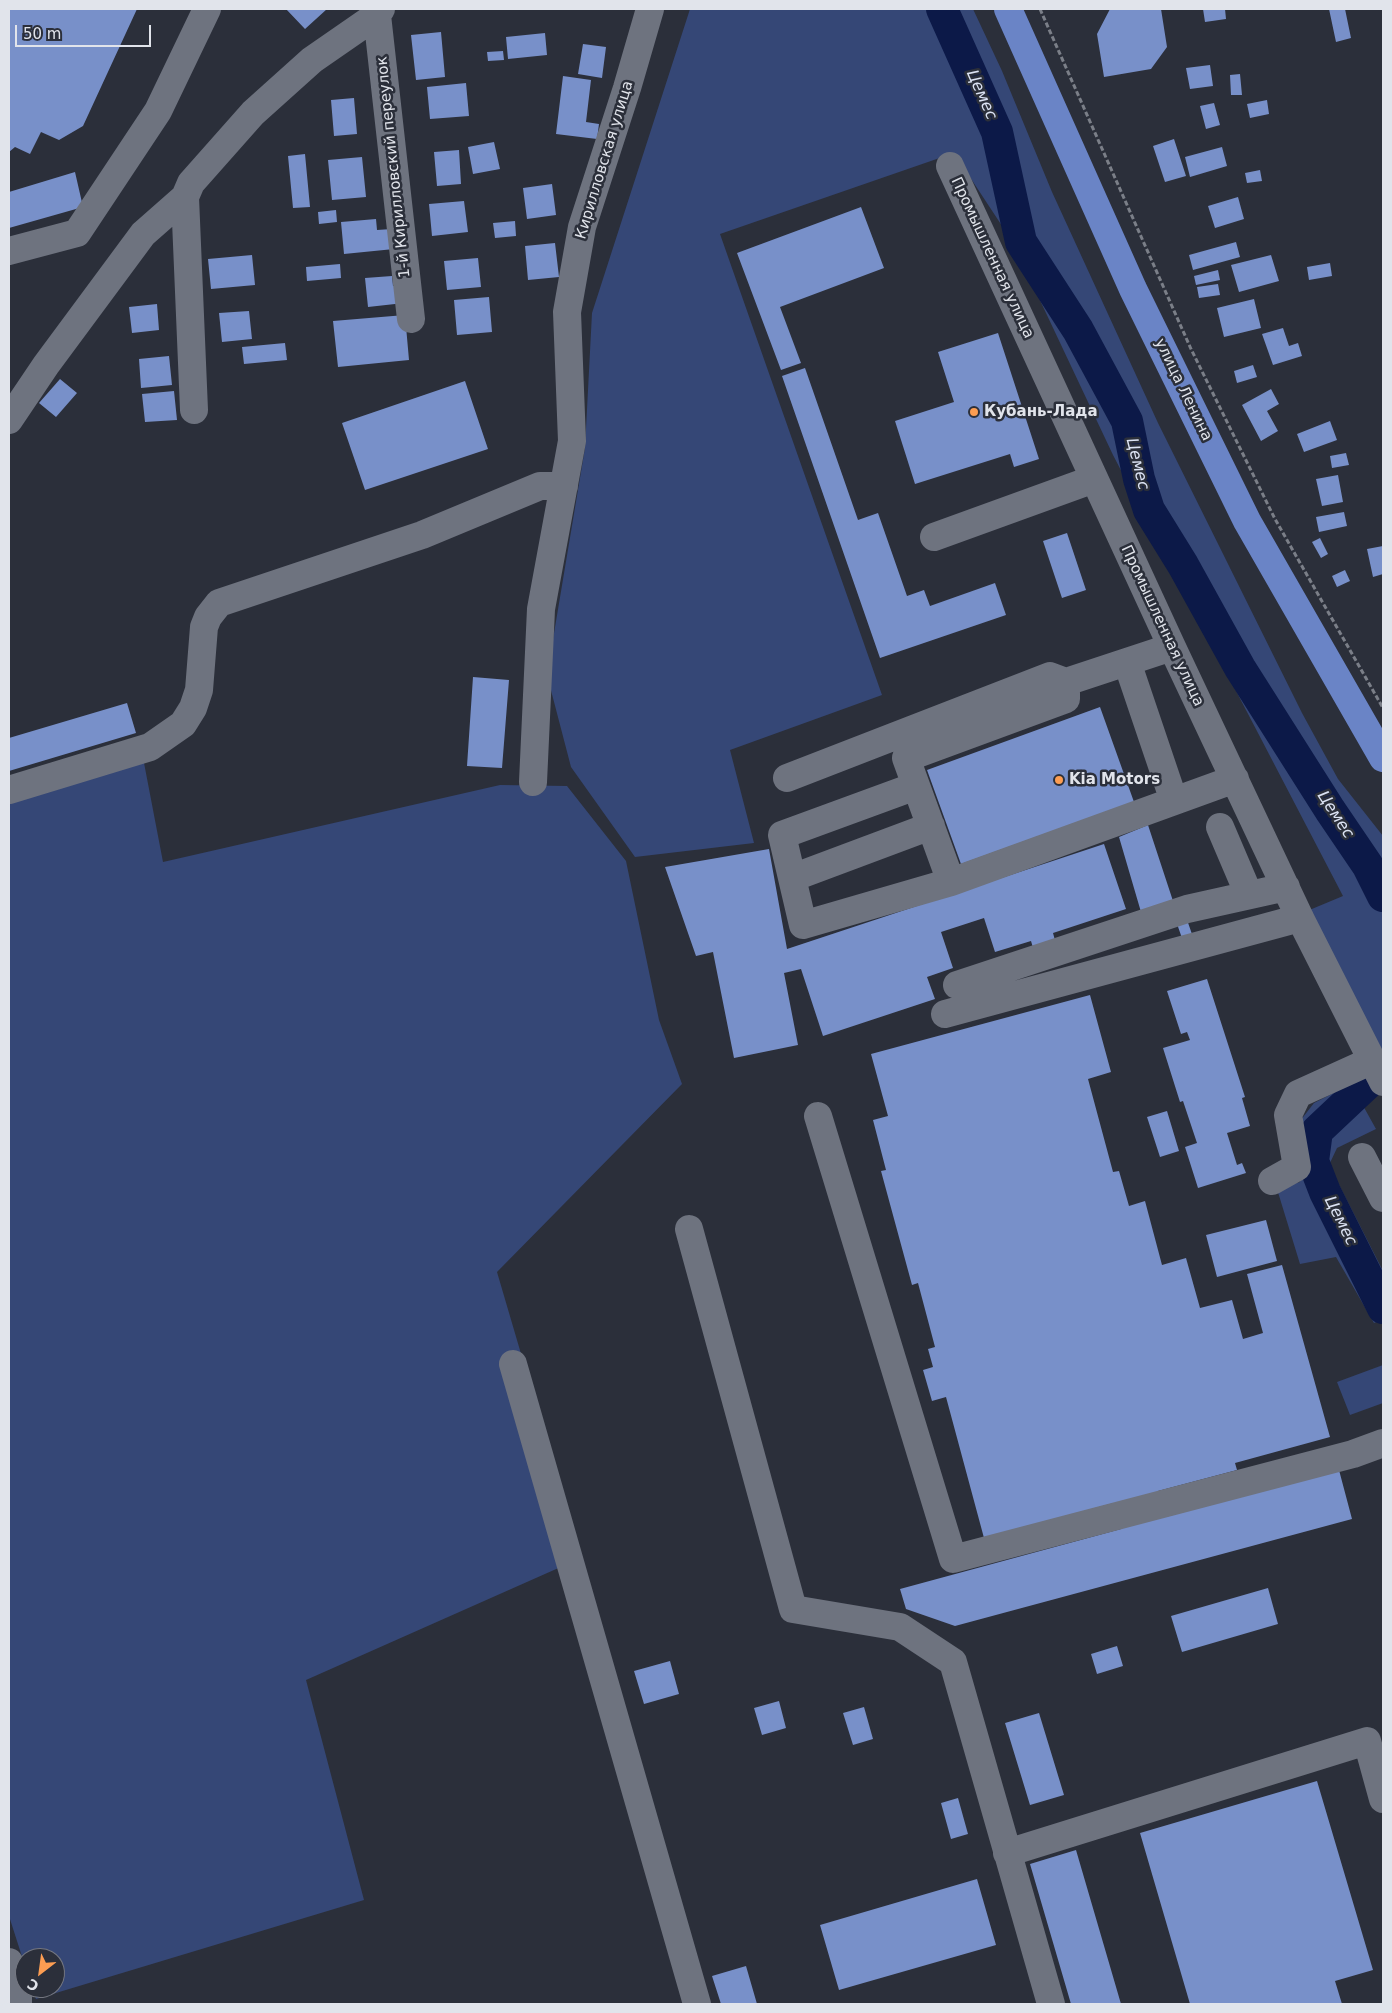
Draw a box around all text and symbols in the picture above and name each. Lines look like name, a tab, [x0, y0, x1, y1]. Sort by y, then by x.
scale bar	[18, 15, 154, 47]
text: 50 m	[23, 25, 61, 43]
street label: 1-й Кирилловский переулок	[373, 55, 415, 279]
water label: Цемес	[961, 67, 1001, 123]
street label: Кирилловская улица	[572, 79, 638, 241]
street label: Промышленная улица	[947, 174, 1037, 342]
street label: улица Ленина	[1150, 336, 1216, 444]
place label: Кубань-Лада	[984, 403, 1098, 421]
marker: Кубань-Лада	[968, 406, 980, 418]
water label: Цемес	[1121, 436, 1153, 492]
street label: Промышленная улица	[1117, 542, 1207, 710]
place label: Kia Motors	[1069, 771, 1160, 789]
marker: Kia Motors	[1053, 774, 1065, 786]
water label: Цемес	[1313, 788, 1357, 842]
water label: Цемес	[1319, 1193, 1361, 1249]
north arrow	[15, 1948, 65, 1998]
text: С	[25, 1976, 41, 1995]

